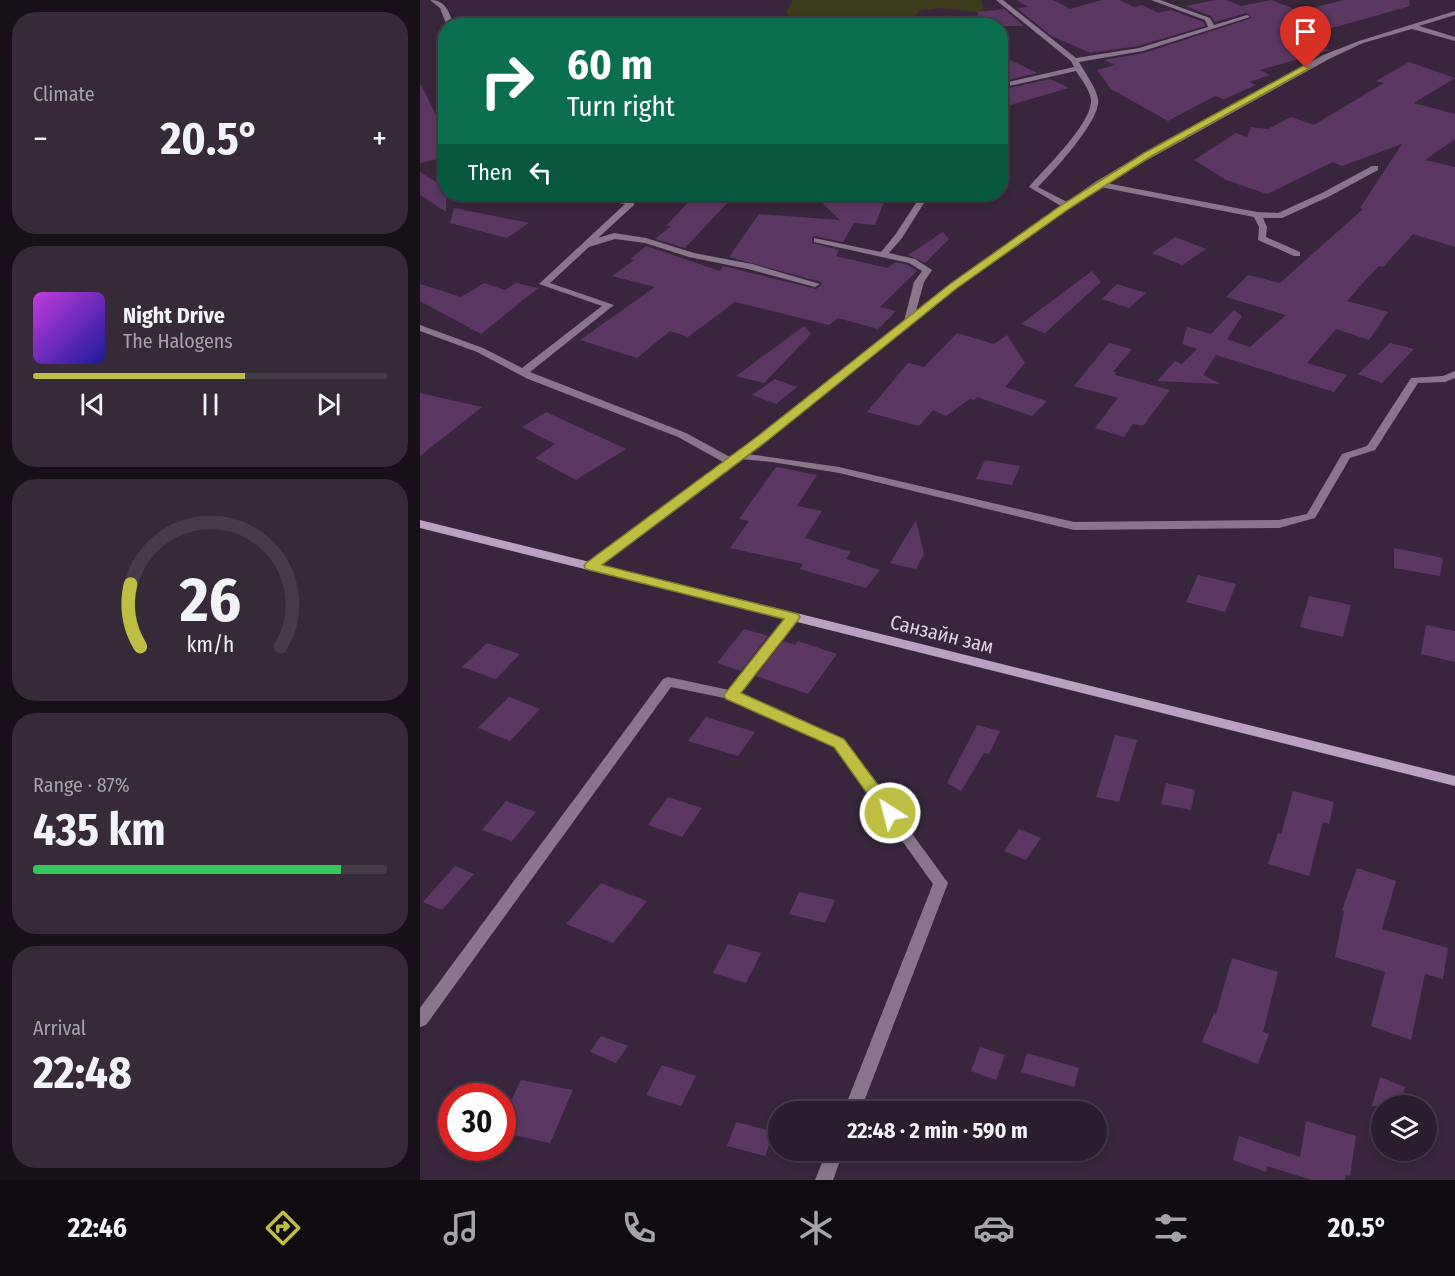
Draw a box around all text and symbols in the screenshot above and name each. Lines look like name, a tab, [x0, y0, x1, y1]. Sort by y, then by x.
pin	[1280, 6, 1331, 68]
icon: arrive	[1289, 15, 1322, 48]
text: 60 m	[567, 40, 653, 90]
icon: right	[468, 42, 546, 120]
text: Climate	[33, 82, 95, 106]
text: Turn right	[567, 91, 675, 123]
text: 20.5°	[160, 112, 259, 166]
text: −	[33, 119, 48, 159]
text: +	[372, 119, 387, 159]
icon: left	[524, 156, 557, 189]
text: Then	[468, 159, 512, 186]
text: Night Drive	[123, 302, 225, 329]
text: The Halogens	[123, 329, 233, 353]
icon: previous	[76, 388, 109, 421]
icon: pause	[194, 388, 227, 421]
icon: next	[312, 388, 345, 421]
text: 26	[178, 563, 241, 638]
street label: Санзайн зам	[888, 610, 996, 658]
text: km/h	[186, 632, 234, 658]
text: Range · 87%	[33, 773, 130, 797]
position arrow	[858, 781, 922, 845]
text: 435 km	[33, 803, 166, 857]
text: Arrival	[33, 1016, 86, 1040]
text: 22:48	[33, 1046, 132, 1100]
speed limit sign: 30	[438, 1083, 516, 1161]
map controls	[1371, 1095, 1437, 1161]
button: layers	[1371, 1095, 1437, 1161]
text: 22:48 · 2 min · 590 m	[847, 1117, 1028, 1144]
icon: directions	[262, 1207, 304, 1249]
icon: music	[440, 1207, 482, 1249]
icon: phone	[618, 1207, 660, 1249]
icon: climate	[795, 1207, 837, 1249]
icon: car	[973, 1207, 1015, 1249]
icon: filters	[1150, 1207, 1192, 1249]
text: 22:46	[68, 1212, 127, 1244]
text: 20.5°	[1328, 1212, 1387, 1244]

